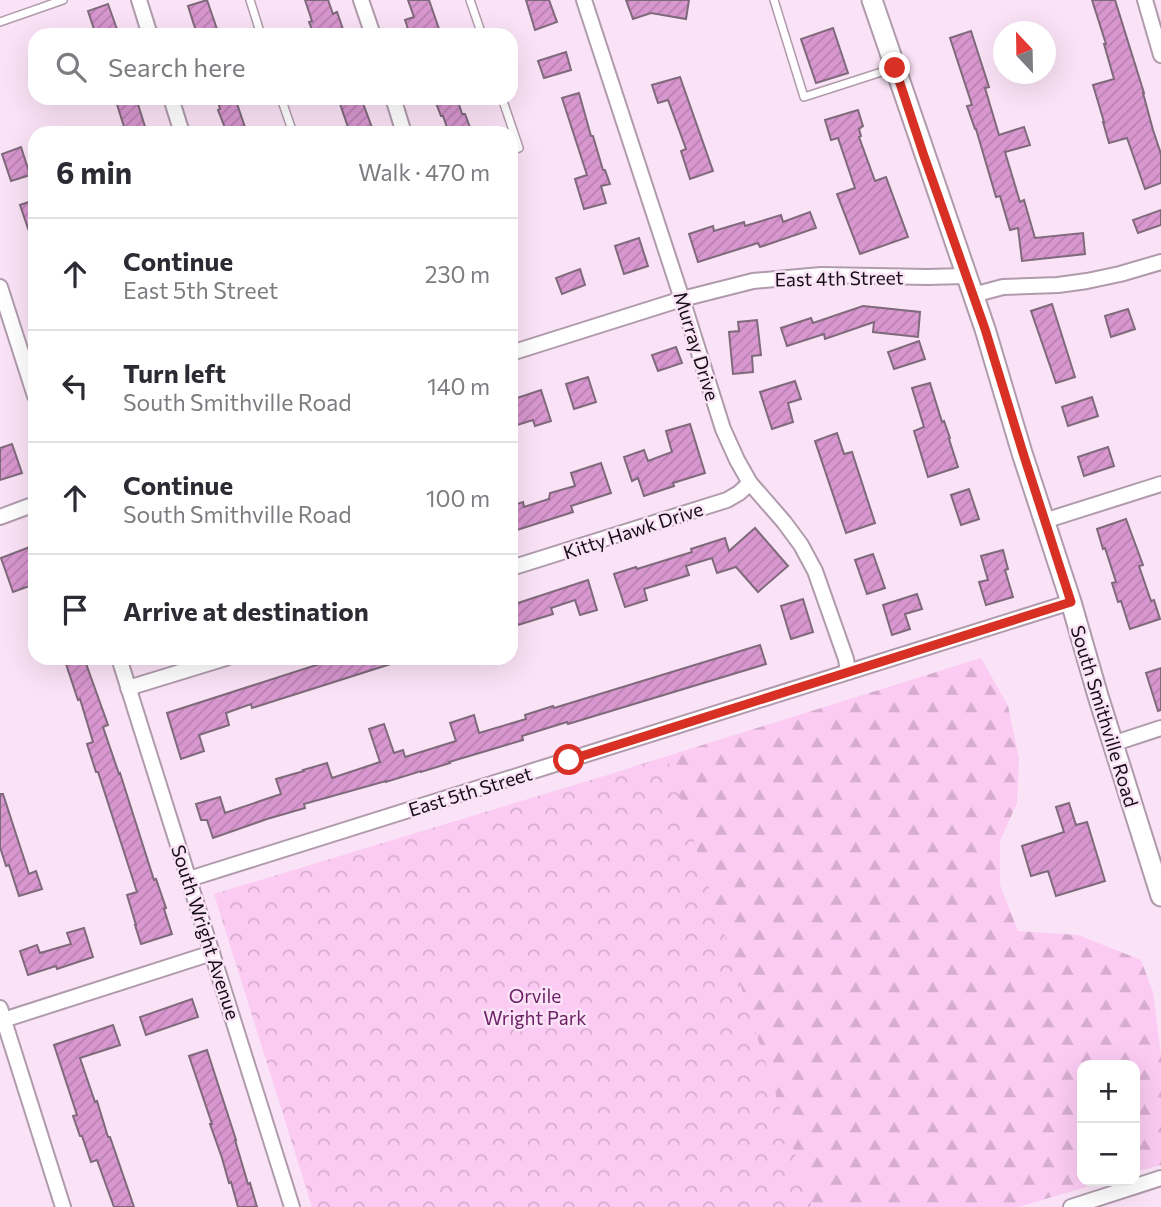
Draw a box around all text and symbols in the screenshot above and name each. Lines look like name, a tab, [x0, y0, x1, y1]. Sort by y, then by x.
north arrow	[993, 21, 1056, 84]
search box	[28, 28, 518, 105]
icon: search	[52, 48, 90, 86]
text: Search here	[108, 51, 246, 82]
route end	[879, 52, 910, 83]
text: 6 min	[56, 153, 132, 190]
text: Walk · 470 m	[358, 158, 490, 186]
text: Continue	[123, 245, 233, 276]
icon: ahead	[56, 255, 94, 293]
text: 230 m	[425, 260, 490, 288]
street label: East 4th Street	[774, 265, 904, 291]
text: East 5th Street	[123, 276, 278, 304]
street label: Murray Drive	[670, 289, 724, 403]
text: Turn left	[123, 357, 226, 388]
icon: left	[56, 367, 94, 405]
text: 140 m	[427, 372, 490, 400]
text: South Smithville Road	[123, 388, 352, 416]
text: Continue	[123, 469, 233, 500]
icon: ahead	[56, 479, 94, 517]
text: 100 m	[426, 484, 490, 512]
street label: Kitty Hawk Drive	[560, 497, 706, 563]
text: South Smithville Road	[123, 500, 352, 528]
icon: arrive	[56, 591, 94, 629]
text: Arrive at destination	[123, 595, 369, 626]
street label: South Smithville Road	[1066, 622, 1144, 810]
route start	[553, 744, 584, 775]
street label: East 5th Street	[405, 761, 535, 821]
street label: South Wright Avenue	[167, 842, 245, 1022]
park label: Orvile Wright Park	[483, 984, 587, 1029]
map controls	[1077, 1060, 1140, 1186]
button: +	[1077, 1060, 1140, 1123]
button: −	[1077, 1123, 1140, 1186]

